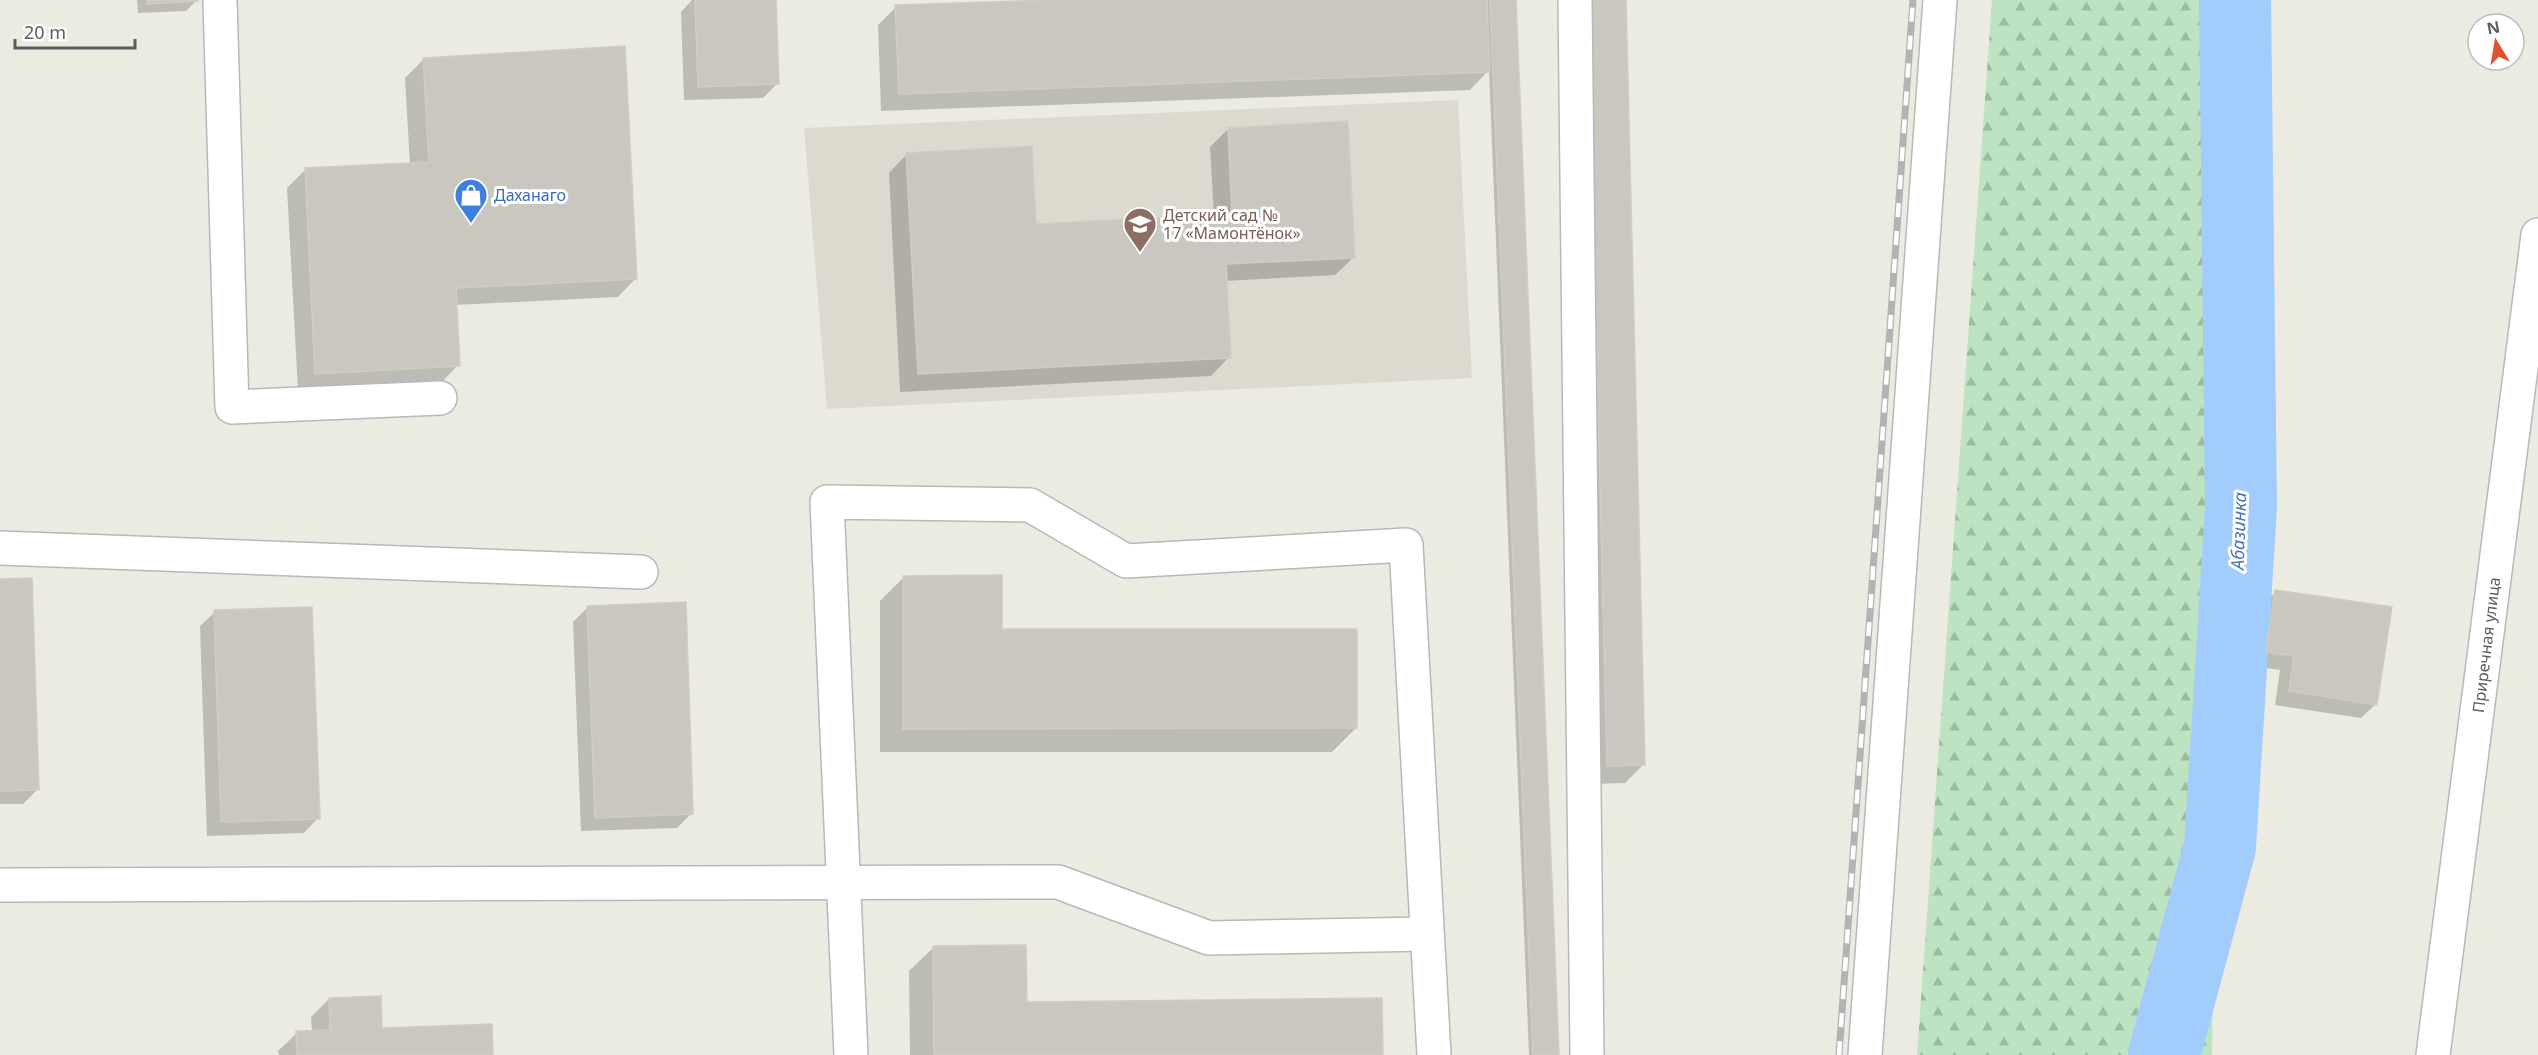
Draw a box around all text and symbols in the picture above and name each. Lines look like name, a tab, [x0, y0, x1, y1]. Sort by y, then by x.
scale bar	[15, 12, 135, 50]
north arrow	[2466, 12, 2526, 72]
text: N	[2485, 15, 2502, 39]
text: 20 m	[24, 20, 66, 44]
shop icon: Даханаго	[453, 177, 489, 224]
place label: Даханаго	[494, 184, 566, 206]
place label: Детский сад № 17 «Мамонтёнок»	[1163, 204, 1301, 244]
school or university icon: Детский сад № 17 «Мамонтёнок»	[1122, 206, 1158, 253]
water label: Абазинка	[2225, 492, 2251, 572]
street label: Приречная улица	[2467, 576, 2505, 714]

